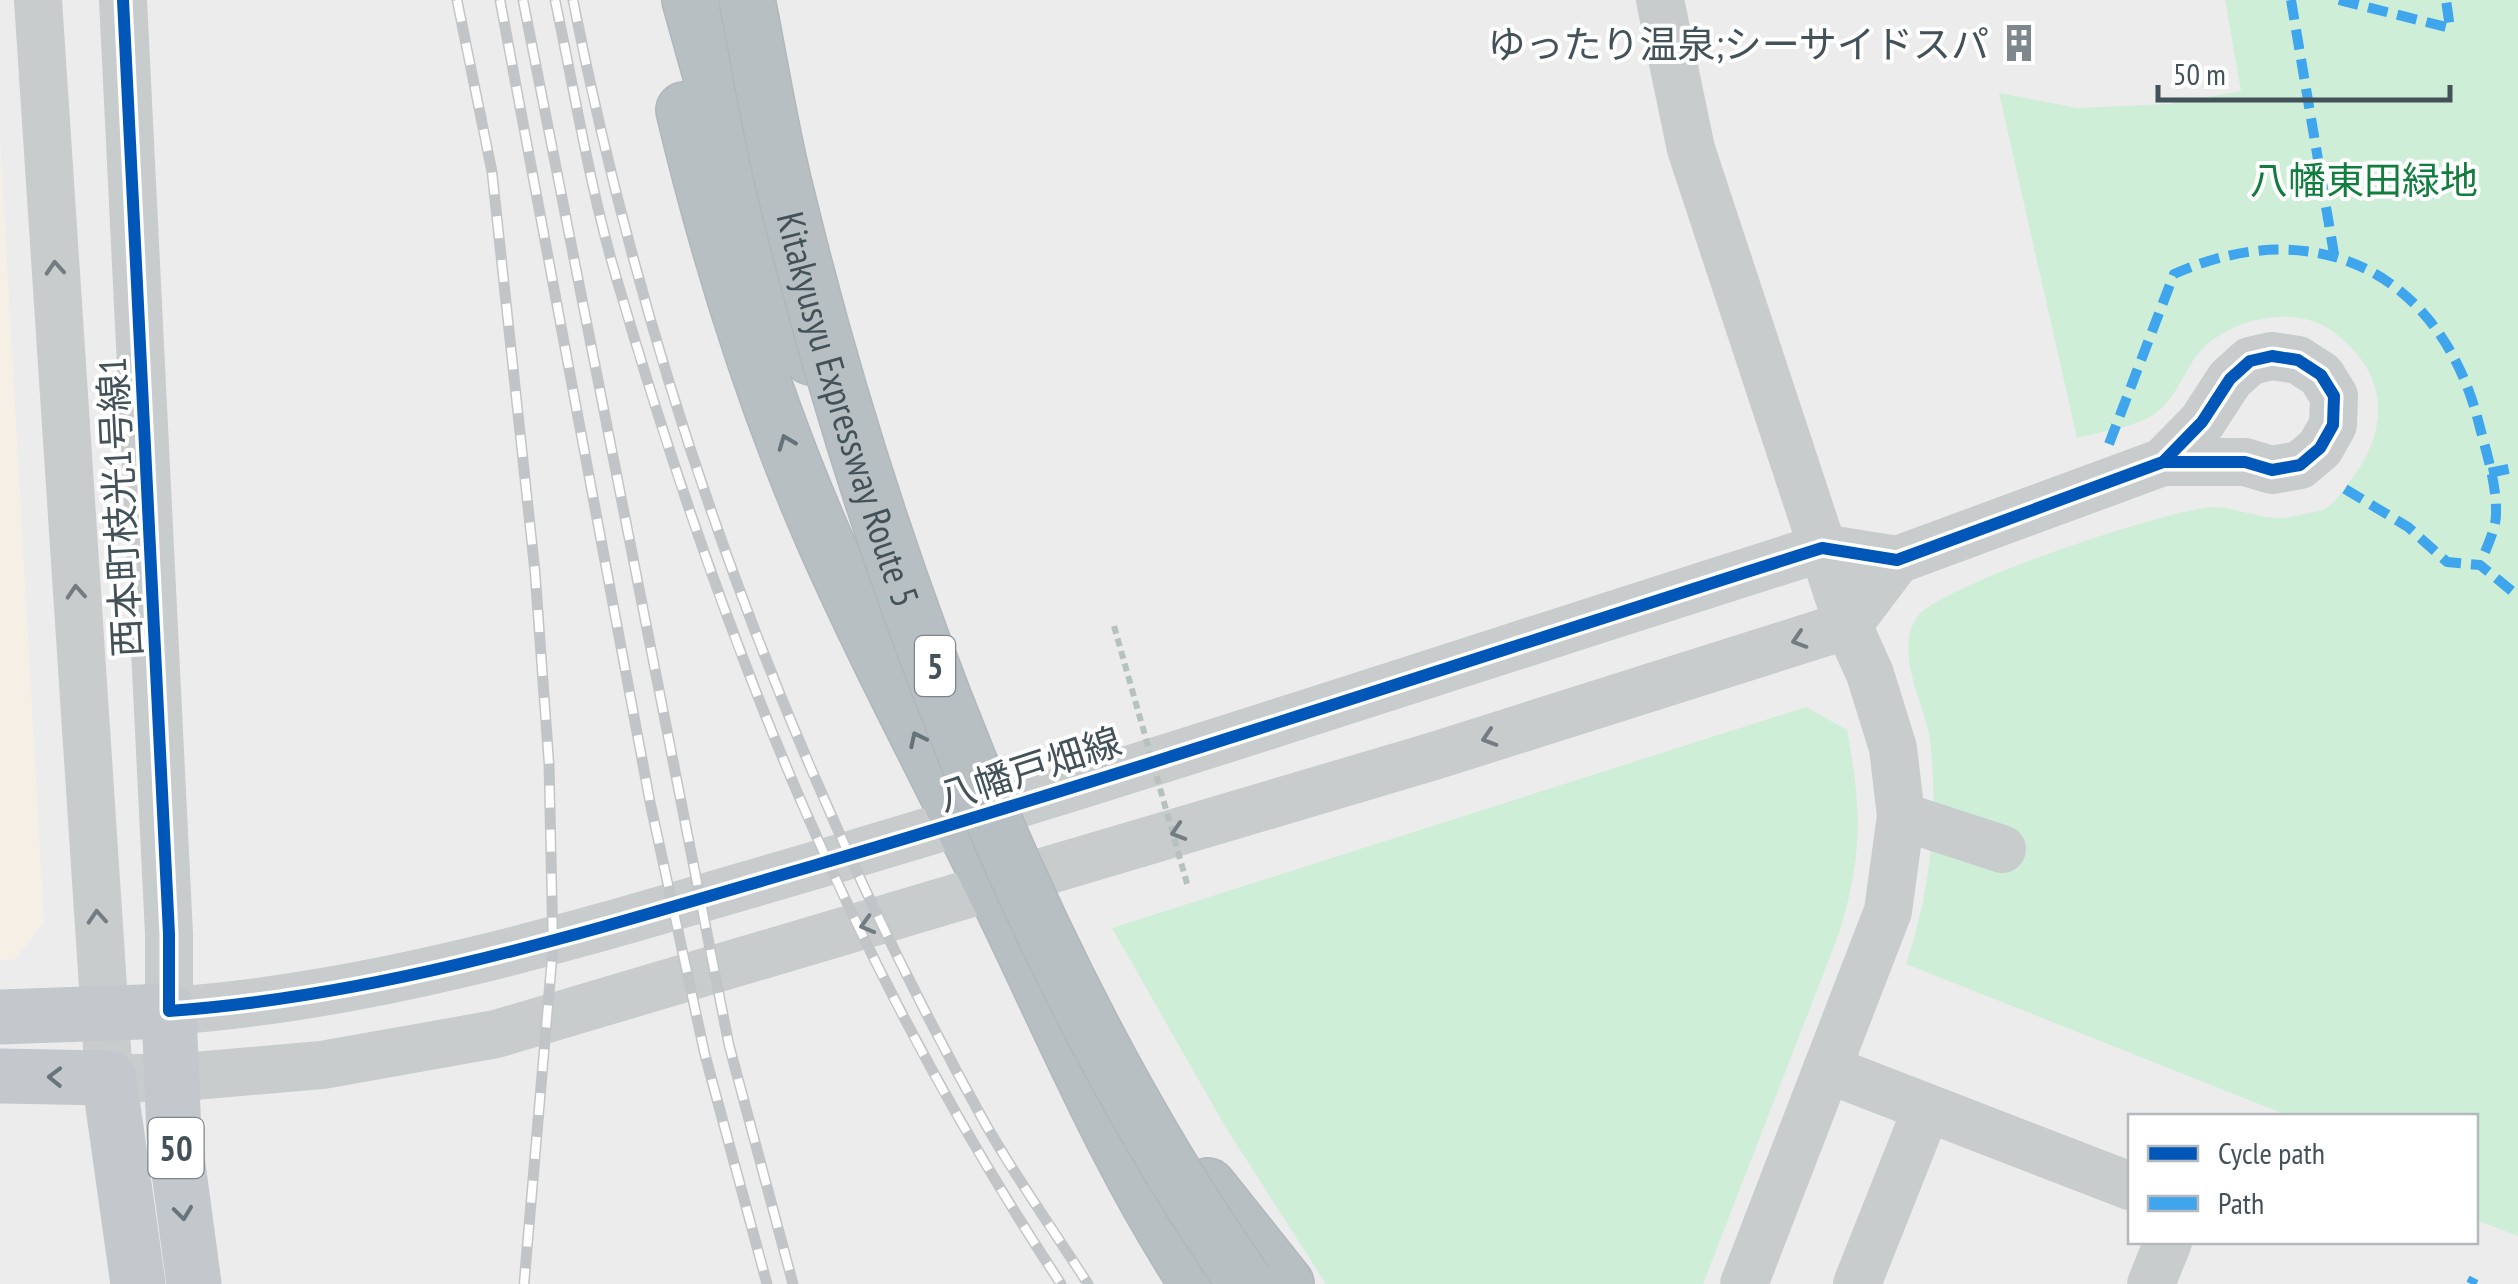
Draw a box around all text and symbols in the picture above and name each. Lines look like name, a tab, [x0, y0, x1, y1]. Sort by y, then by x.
place label: ゆったり温泉;シーサイドスパ	[1488, 19, 1989, 68]
building icon: ゆったり温泉;シーサイドスパ	[1998, 22, 2040, 64]
scale bar	[2158, 40, 2450, 102]
text: 50 m	[2173, 54, 2226, 93]
park label: 八幡東田緑地	[2250, 155, 2478, 204]
street label: Kitakyusyu Expressway Route 5	[767, 206, 932, 613]
one-way arrow	[45, 260, 66, 276]
street label: 西本町枝光1号線1	[87, 356, 151, 658]
one-way arrow	[777, 434, 797, 452]
one-way arrow	[66, 584, 87, 600]
one-way arrow	[1791, 629, 1808, 649]
road number: 5	[915, 636, 955, 696]
street label: 八幡戸畑線	[931, 715, 1127, 821]
one-way arrow	[1482, 727, 1499, 747]
one-way arrow	[910, 731, 930, 749]
one-way arrow	[1170, 820, 1187, 841]
one-way arrow	[87, 908, 109, 924]
one-way arrow	[859, 913, 876, 934]
one-way arrow	[46, 1066, 62, 1088]
legend	[2128, 1114, 2478, 1244]
road number: 50	[148, 1118, 204, 1178]
text: Cycle path	[2218, 1133, 2325, 1172]
text: Path	[2218, 1183, 2264, 1222]
one-way arrow	[171, 1205, 192, 1222]

